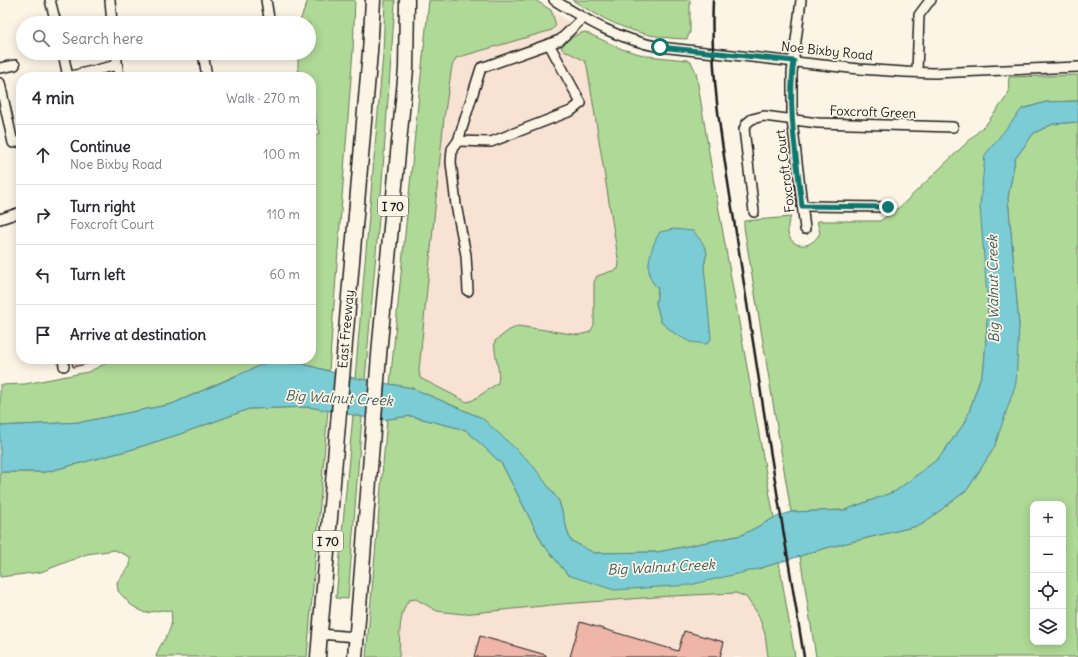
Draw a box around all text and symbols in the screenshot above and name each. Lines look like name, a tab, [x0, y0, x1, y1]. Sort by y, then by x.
search box	[16, 16, 316, 60]
icon: search	[30, 27, 52, 49]
text: Search here	[62, 29, 143, 48]
route start	[651, 38, 669, 56]
street label: Noe Bixby Road	[780, 38, 874, 64]
text: 4 min	[32, 87, 74, 109]
text: Walk · 270 m	[226, 90, 300, 107]
street label: Foxcroft Green	[829, 102, 917, 122]
street label: Foxcroft Court	[771, 128, 799, 214]
text: Continue	[70, 137, 131, 156]
icon: ahead	[32, 144, 54, 166]
text: 100 m	[263, 146, 300, 163]
text: Noe Bixby Road	[70, 156, 162, 173]
road number: I 70	[378, 196, 408, 216]
text: Turn right	[70, 197, 135, 216]
route end	[879, 198, 897, 216]
icon: right	[32, 204, 54, 226]
text: 110 m	[267, 206, 300, 223]
text: Foxcroft Court	[70, 216, 154, 233]
water label: Big Walnut Creek	[983, 234, 1003, 343]
icon: left	[32, 264, 54, 286]
text: Turn left	[70, 265, 125, 284]
text: 60 m	[269, 266, 300, 283]
street label: East Freeway	[334, 289, 358, 369]
icon: arrive	[32, 324, 54, 346]
text: Arrive at destination	[70, 325, 206, 344]
water label: Big Walnut Creek	[285, 386, 394, 410]
map controls	[1030, 501, 1066, 645]
button: +	[1030, 501, 1066, 537]
road number: I 70	[313, 531, 343, 551]
button: −	[1030, 537, 1066, 573]
water label: Big Walnut Creek	[607, 555, 716, 579]
button: locate	[1030, 573, 1066, 609]
button: layers	[1030, 609, 1066, 645]

